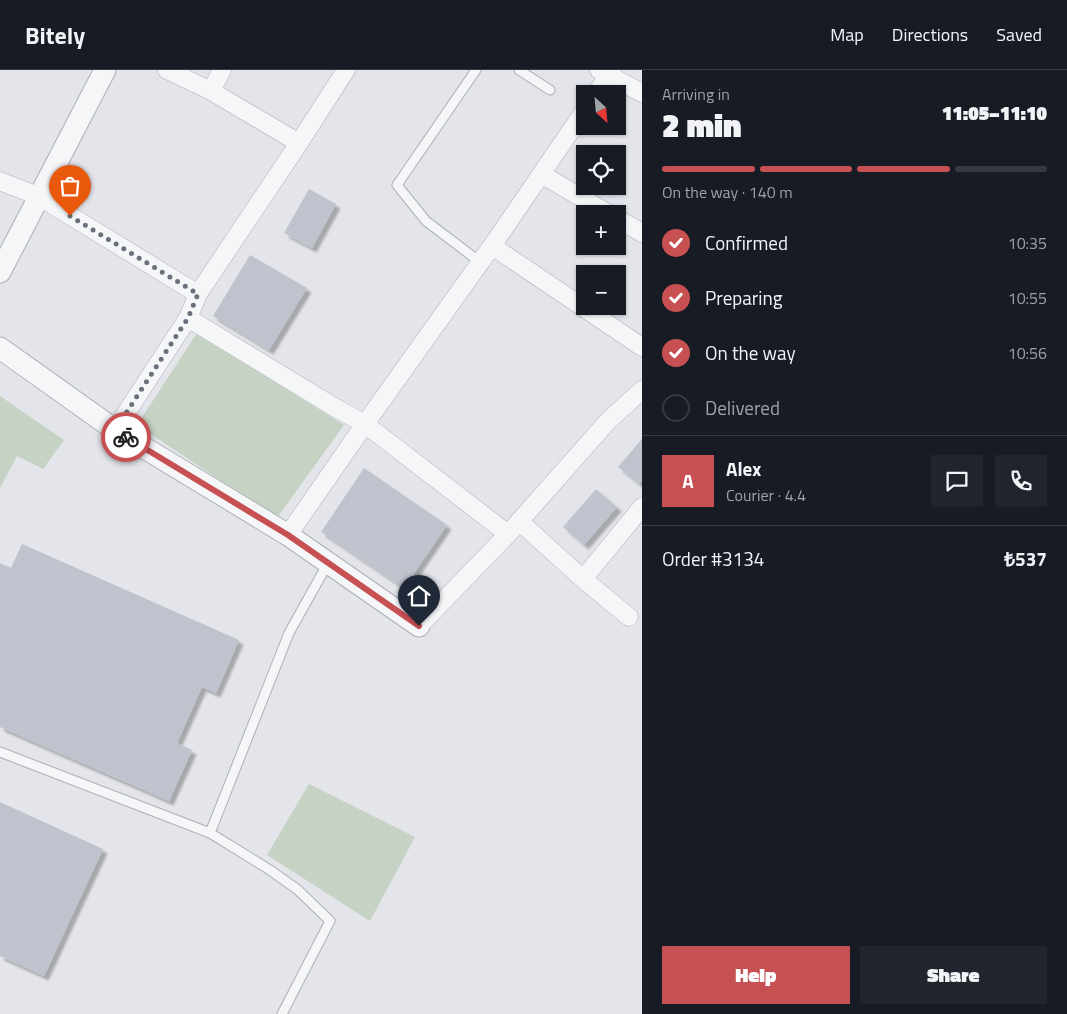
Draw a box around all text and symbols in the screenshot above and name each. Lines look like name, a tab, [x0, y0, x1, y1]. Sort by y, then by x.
text: Bitely	[25, 17, 85, 53]
text: Map	[830, 21, 864, 48]
text: Directions	[892, 21, 968, 48]
text: Saved	[996, 21, 1042, 48]
text: Arriving in	[662, 82, 730, 106]
north arrow	[576, 85, 626, 135]
map controls	[576, 85, 626, 315]
text: 11:05–11:10	[942, 98, 1047, 127]
text: 2 min	[662, 101, 742, 149]
button: locate	[576, 145, 626, 195]
pin	[49, 165, 91, 216]
icon: bag	[56, 172, 84, 200]
text: On the way · 140 m	[662, 180, 793, 204]
button: +	[576, 205, 626, 255]
text: Confirmed	[705, 228, 788, 257]
icon: check	[662, 229, 690, 257]
text: 10:35	[1008, 231, 1047, 255]
button: −	[576, 265, 626, 315]
text: Preparing	[705, 283, 782, 312]
icon: check	[662, 284, 690, 312]
text: 10:55	[1008, 286, 1047, 310]
text: On the way	[705, 338, 796, 367]
icon: check	[662, 339, 690, 367]
text: 10:56	[1008, 341, 1047, 365]
text: Delivered	[705, 393, 780, 422]
courier	[101, 412, 151, 462]
icon: bike	[112, 423, 140, 451]
text: Alex	[726, 454, 761, 483]
button: chat	[931, 455, 983, 507]
button: phone	[995, 455, 1047, 507]
text: A	[682, 466, 694, 495]
text: Courier · 4.4	[726, 483, 806, 507]
text: Order #3134	[662, 544, 764, 573]
text: ₺537	[1004, 544, 1047, 573]
pin	[398, 575, 440, 626]
icon: home	[405, 582, 433, 610]
button: Help	[662, 946, 850, 1004]
button: Share	[860, 946, 1047, 1004]

